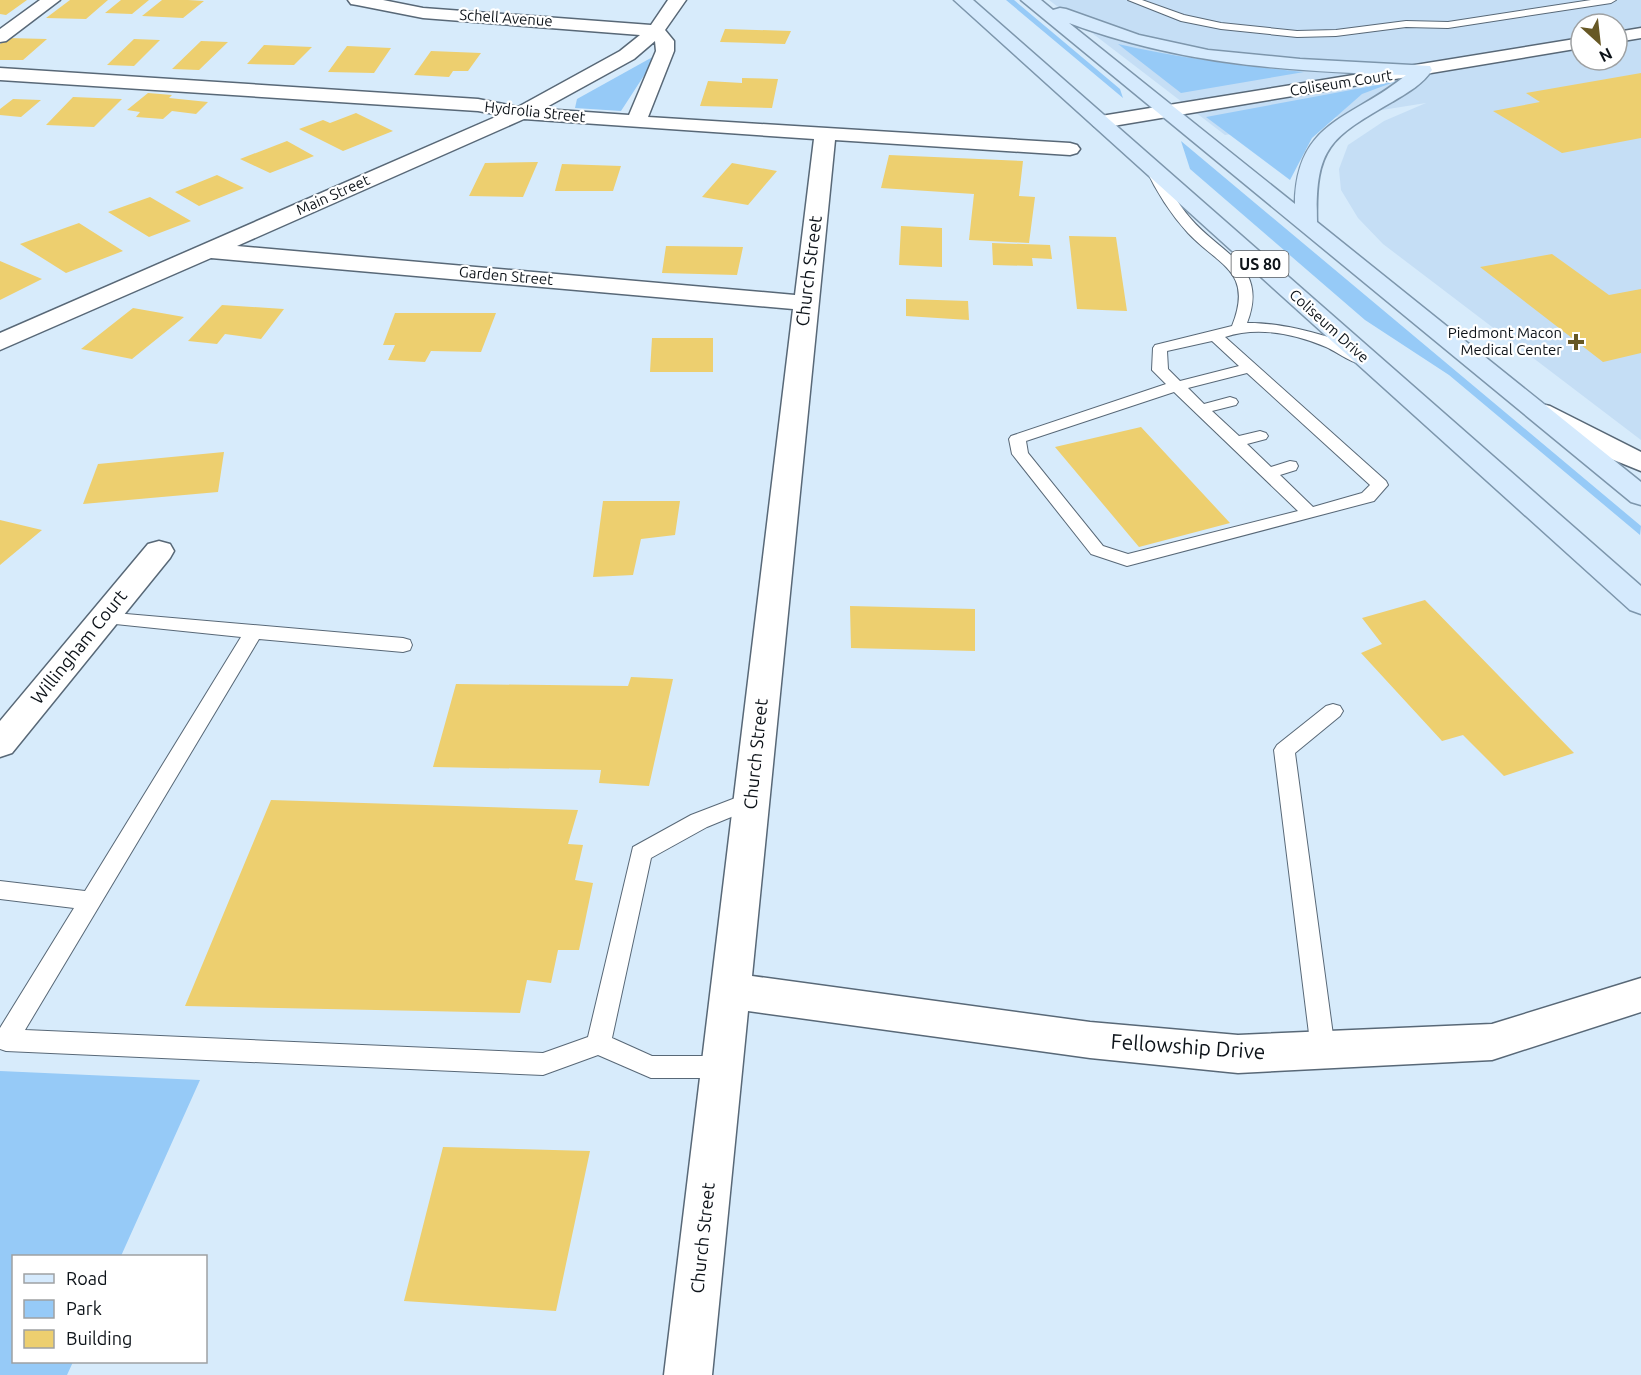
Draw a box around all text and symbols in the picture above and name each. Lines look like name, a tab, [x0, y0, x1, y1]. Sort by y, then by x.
street label: Schell Avenue	[459, 6, 553, 29]
north arrow	[1569, 12, 1629, 72]
text: N	[1596, 45, 1615, 66]
street label: Coliseum Court	[1289, 66, 1393, 99]
street label: Hydrolia Street	[484, 98, 587, 125]
street label: Main Street	[294, 171, 372, 218]
street label: Church Street	[791, 214, 825, 327]
road number: US 80	[1232, 251, 1288, 277]
street label: Garden Street	[458, 263, 554, 288]
street label: Coliseum Drive	[1286, 286, 1372, 366]
place label: Piedmont Macon Medical Center	[1448, 324, 1562, 358]
marker: Piedmont Macon Medical Center	[1567, 333, 1585, 351]
street label: Willingham Court	[26, 585, 130, 707]
street label: Church Street	[739, 697, 771, 810]
street label: Fellowship Drive	[1110, 1029, 1266, 1063]
street label: Church Street	[686, 1181, 718, 1294]
legend	[12, 1255, 207, 1363]
text: Road	[66, 1268, 108, 1288]
text: Park	[66, 1298, 102, 1318]
text: Building	[66, 1328, 132, 1348]

